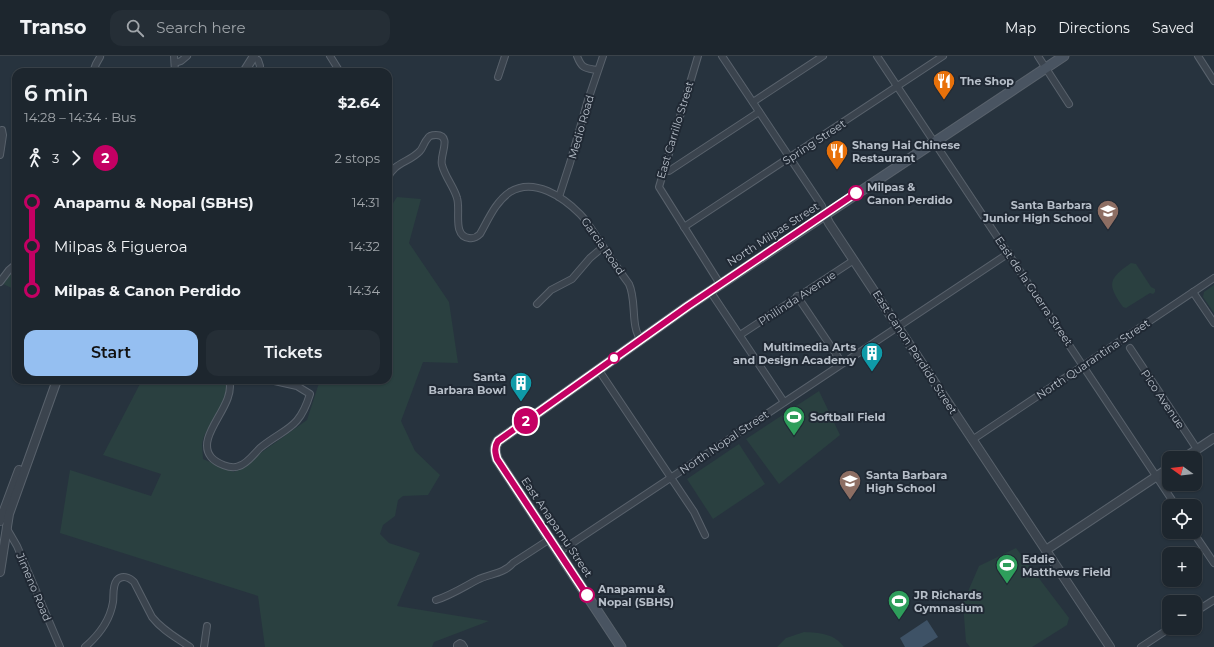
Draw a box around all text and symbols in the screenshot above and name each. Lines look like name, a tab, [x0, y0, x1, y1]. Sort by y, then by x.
search box	[110, 10, 390, 46]
text: Transo	[20, 16, 86, 39]
icon: search	[124, 17, 146, 39]
text: Search here	[156, 18, 246, 37]
text: Map	[1005, 19, 1036, 37]
text: Directions	[1058, 19, 1130, 37]
text: Saved	[1152, 19, 1194, 37]
restaurant icon: The Shop	[931, 68, 957, 101]
place label: The Shop	[960, 74, 1014, 88]
street label: East Carrillo Street	[654, 79, 697, 180]
text: 6 min	[24, 80, 88, 107]
text: $2.64	[338, 93, 380, 112]
street label: Medio Road	[565, 93, 597, 161]
text: 14:28 – 14:34 · Bus	[24, 109, 136, 125]
street label: Spring Street	[780, 116, 849, 168]
restaurant icon: Shang Hai Chinese Restaurant	[824, 138, 850, 171]
place label: Shang Hai Chinese Restaurant	[852, 138, 960, 165]
icon: walk	[24, 147, 46, 169]
icon: forward	[65, 147, 87, 169]
text: 2	[101, 149, 110, 167]
text: 3	[52, 150, 59, 166]
text: 2 stops	[335, 150, 380, 166]
place label: Milpas & Canon Perdido	[867, 180, 953, 207]
marker: Milpas & Canon Perdido	[848, 185, 864, 201]
text: Anapamu & Nopal (SBHS)	[54, 193, 254, 212]
text: 14:31	[352, 194, 380, 210]
place label: Santa Barbara Junior High School	[982, 198, 1092, 225]
school or university icon: Santa Barbara Junior High School	[1095, 198, 1121, 231]
street label: North Milpas Street	[724, 199, 822, 269]
street label: Garcia Road	[578, 215, 628, 277]
street label: East de la Guerra Street	[992, 234, 1076, 349]
text: Milpas & Figueroa	[54, 237, 188, 256]
text: 14:32	[349, 238, 380, 254]
street label: Philinda Avenue	[755, 267, 839, 328]
text: Milpas & Canon Perdido	[54, 281, 241, 300]
text: 14:34	[348, 282, 380, 298]
street label: East Canon Perdido Street	[870, 287, 961, 417]
street label: North Quarantina Street	[1034, 316, 1153, 402]
button: Start	[24, 330, 198, 376]
button: Tickets	[206, 330, 380, 376]
place label: Multimedia Arts and Design Academy	[733, 340, 856, 367]
building icon: Multimedia Arts and Design Academy	[859, 340, 885, 373]
unlabelled marker	[608, 352, 620, 364]
street label: Pico Avenue	[1138, 367, 1188, 431]
place label: Santa Barbara Bowl	[429, 370, 506, 397]
building icon: Santa Barbara Bowl	[508, 370, 534, 403]
sports icon: Softball Field	[781, 404, 807, 437]
street label: North Nopal Street	[677, 407, 771, 477]
line badge: 2	[513, 408, 539, 434]
place label: Softball Field	[810, 410, 885, 424]
text: 2	[522, 412, 530, 430]
north arrow	[1162, 451, 1202, 491]
map controls	[1162, 451, 1202, 635]
school or university icon: Santa Barbara High School	[837, 468, 863, 501]
place label: Santa Barbara High School	[866, 468, 947, 495]
street label: East Anapamu Street	[518, 474, 596, 580]
button: locate	[1162, 499, 1202, 539]
button: +	[1162, 547, 1202, 587]
street label: Jimeno Road	[13, 550, 55, 623]
sports icon: Eddie Matthews Field	[994, 552, 1020, 585]
place label: Eddie Matthews Field	[1022, 552, 1111, 579]
place label: Anapamu & Nopal (SBHS)	[597, 582, 674, 609]
marker: Anapamu & Nopal (SBHS)	[579, 587, 595, 603]
sports icon: JR Richards Gymnasium	[886, 588, 912, 621]
place label: JR Richards Gymnasium	[913, 588, 983, 615]
button: −	[1162, 595, 1202, 635]

